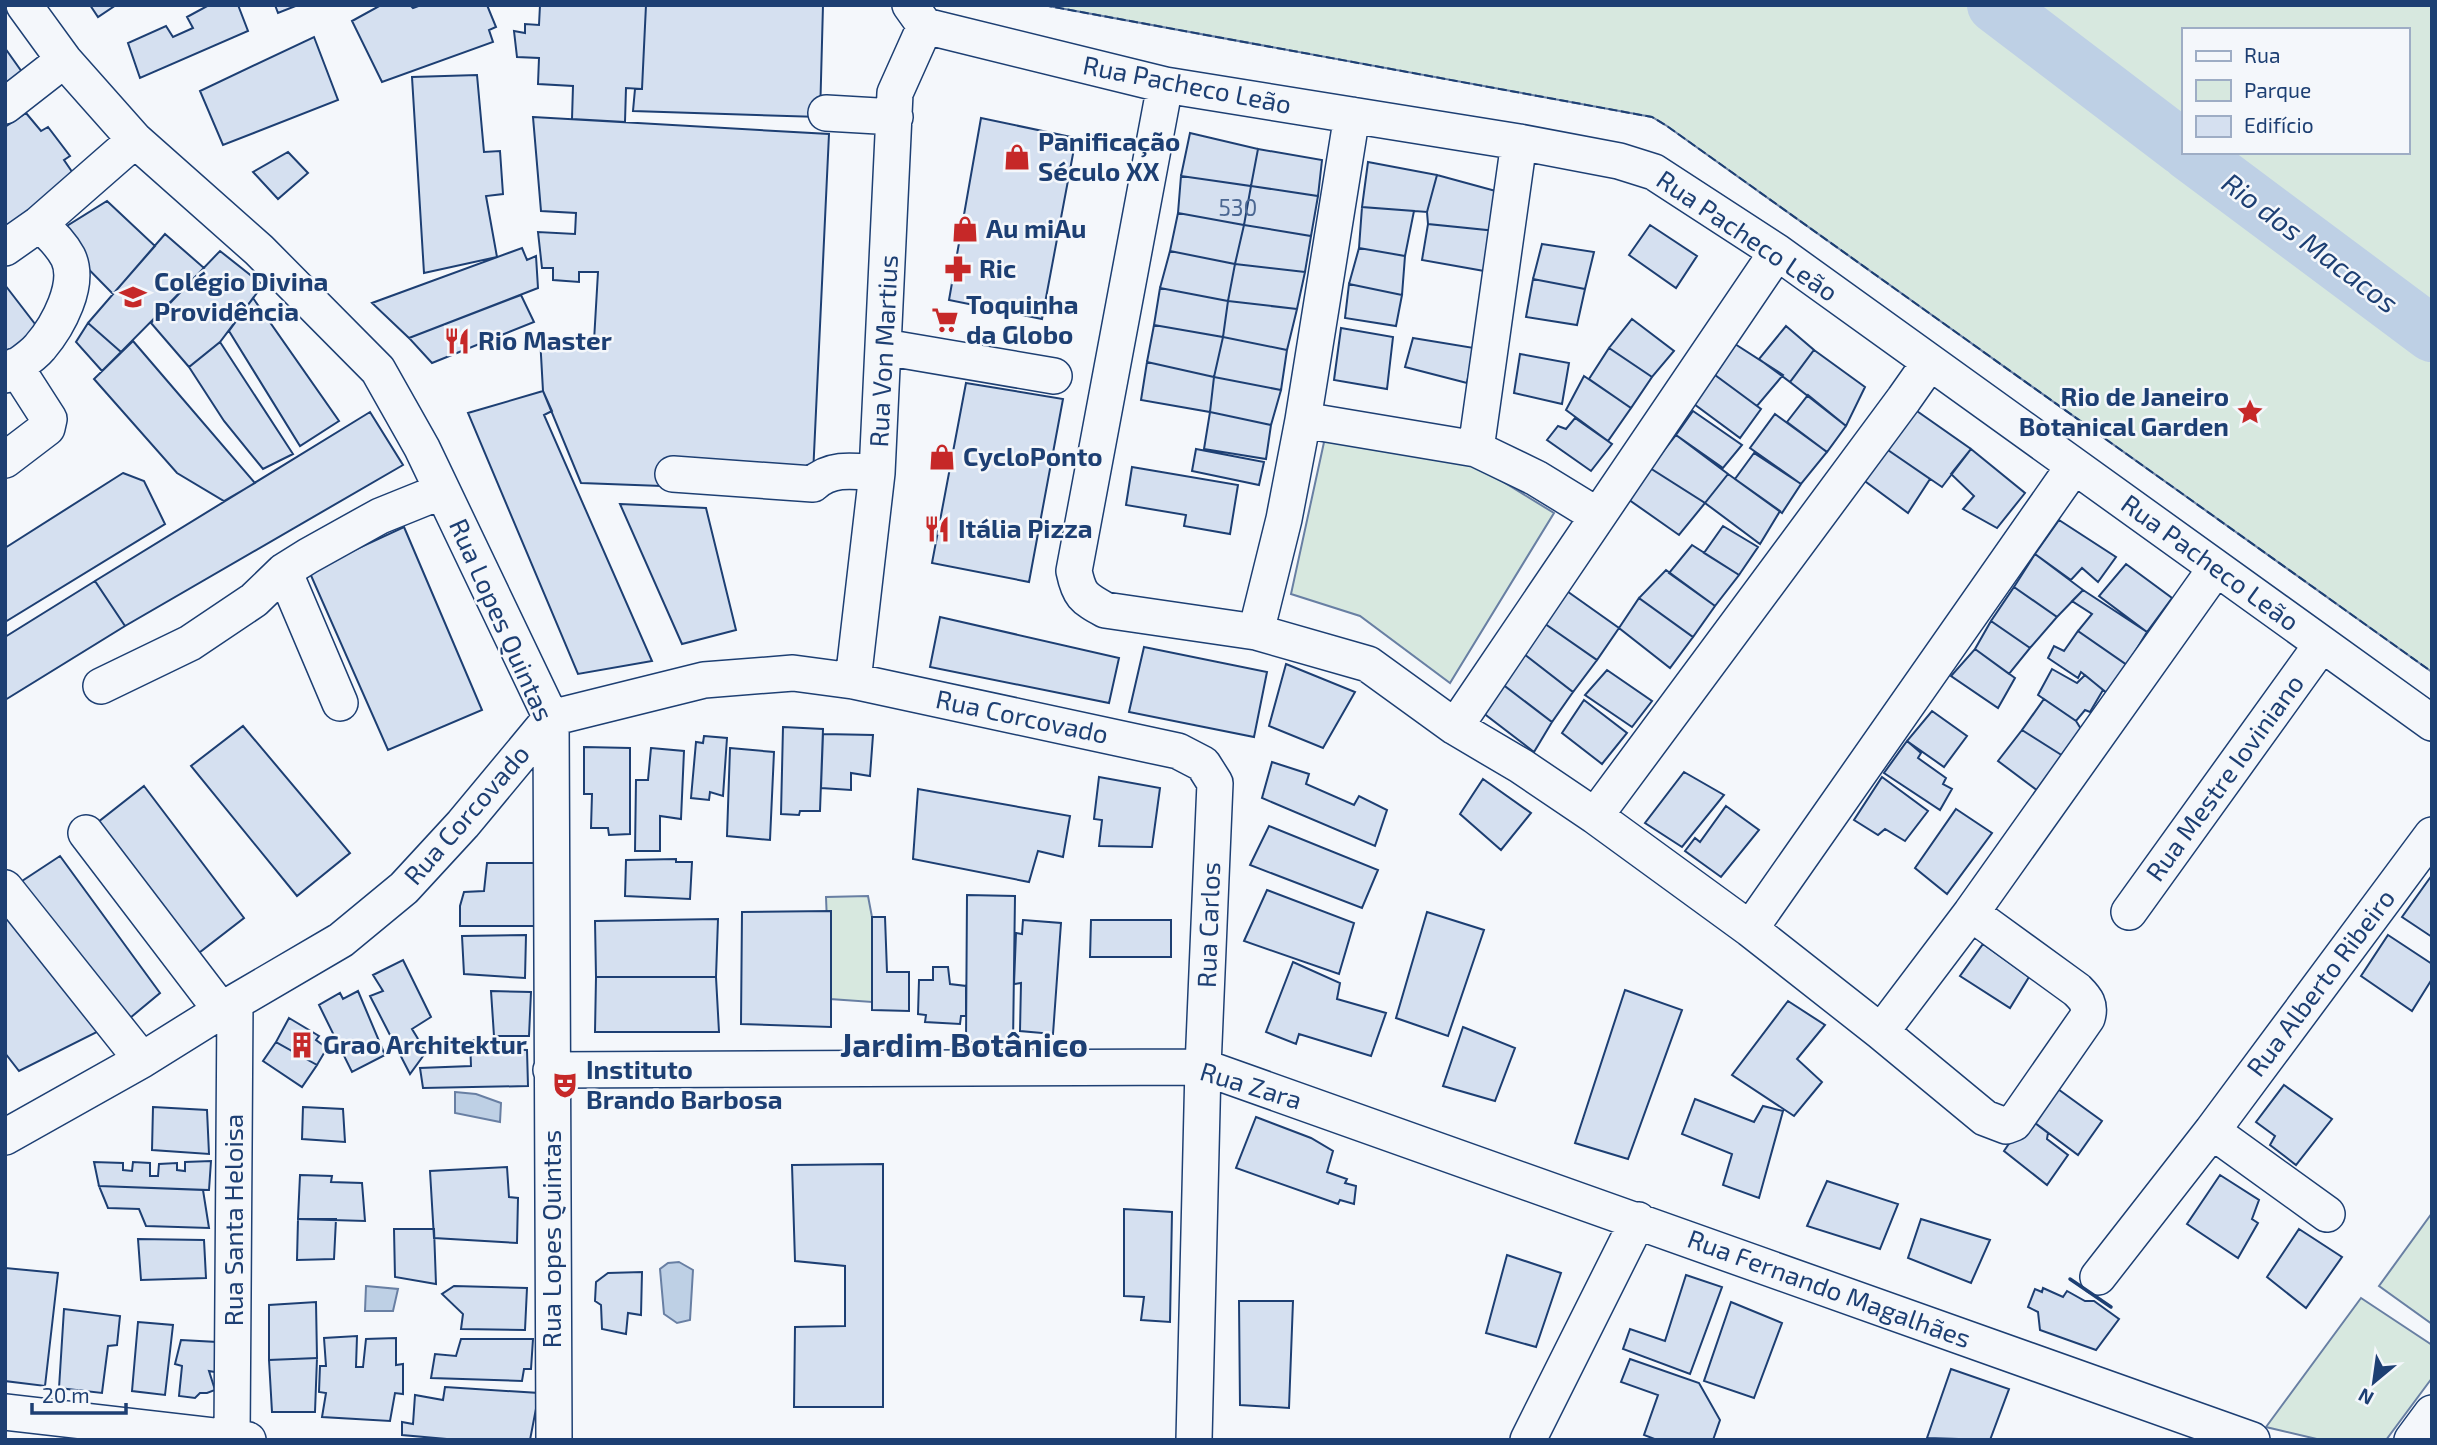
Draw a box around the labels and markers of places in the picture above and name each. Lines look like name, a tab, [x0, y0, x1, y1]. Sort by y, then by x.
place label: Panificação Século XX	[1038, 125, 1180, 186]
shop icon: Panificação Século XX	[1002, 142, 1032, 172]
place label: Au miAu	[986, 212, 1087, 243]
shop icon: Au miAu	[950, 214, 980, 244]
place label: Ric	[979, 252, 1016, 283]
pharmacy icon: Ric	[943, 254, 973, 284]
place label: Colégio Divina Providência	[154, 265, 328, 326]
school or university icon: Colégio Divina Providência	[118, 282, 148, 312]
place label: Toquinha da Globo	[966, 288, 1079, 349]
supermarket icon: Toquinha da Globo	[930, 305, 960, 335]
place label: Rio Master	[478, 324, 612, 355]
restaurant icon: Rio Master	[442, 326, 472, 356]
place label: Rio de Janeiro Botanical Garden	[2019, 380, 2229, 441]
place icon: Rio de Janeiro Botanical Garden	[2235, 397, 2265, 427]
place label: CycloPonto	[963, 440, 1103, 472]
shop icon: CycloPonto	[927, 442, 957, 472]
place label: Itália Pizza	[958, 512, 1093, 543]
restaurant icon: Itália Pizza	[922, 514, 952, 544]
place label: Grao Architektur	[323, 1028, 527, 1059]
building icon: Grao Architektur	[287, 1030, 317, 1060]
place label: Instituto Brando Barbosa	[586, 1053, 783, 1114]
theatre icon: Instituto Brando Barbosa	[550, 1070, 580, 1100]

